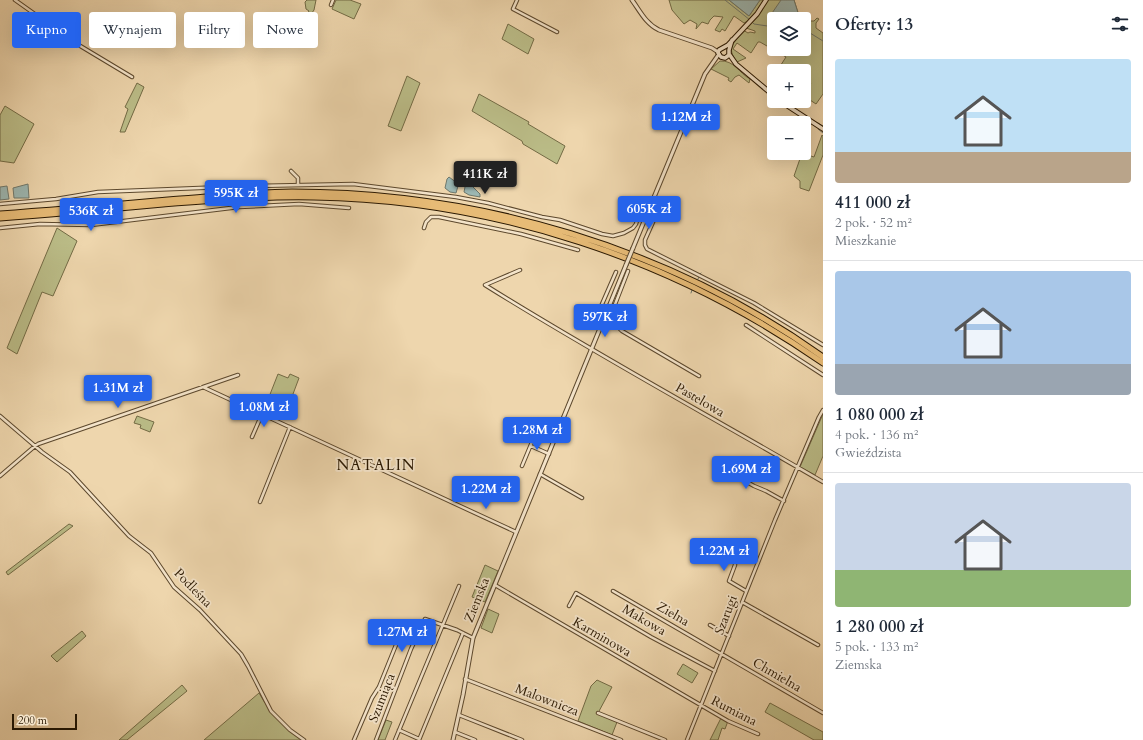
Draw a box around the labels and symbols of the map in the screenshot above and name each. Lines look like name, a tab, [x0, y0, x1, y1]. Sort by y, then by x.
pin: 1.12M zł	[645, 104, 727, 138]
pin: 411K zł	[448, 161, 522, 195]
pin: 595K zł	[199, 180, 273, 214]
pin: 605K zł	[612, 196, 686, 230]
pin: 536K zł	[54, 198, 128, 232]
pin: 597K zł	[568, 304, 642, 338]
pin: 1.31M zł	[77, 375, 159, 409]
street label: Pastelowa	[672, 379, 728, 421]
pin: 1.08M zł	[223, 394, 305, 428]
pin: 1.28M zł	[496, 417, 578, 451]
district label: NATALIN	[336, 455, 416, 475]
pin: 1.69M zł	[705, 456, 787, 490]
pin: 1.22M zł	[445, 476, 527, 510]
pin: 1.22M zł	[683, 538, 765, 572]
street label: Podleśna	[170, 564, 216, 612]
street label: Ziemska	[460, 575, 494, 625]
street label: Szarugi	[710, 592, 742, 637]
street label: Zielna	[653, 597, 693, 631]
street label: Makowa	[619, 600, 670, 640]
street label: Karminowa	[569, 613, 635, 661]
pin: 1.27M zł	[361, 619, 443, 653]
street label: Chmielna	[749, 654, 805, 696]
street label: Szumiąca	[364, 671, 400, 725]
street label: Malownicza	[512, 680, 582, 721]
street label: Rumiana	[708, 692, 760, 730]
scale bar	[12, 712, 77, 731]

